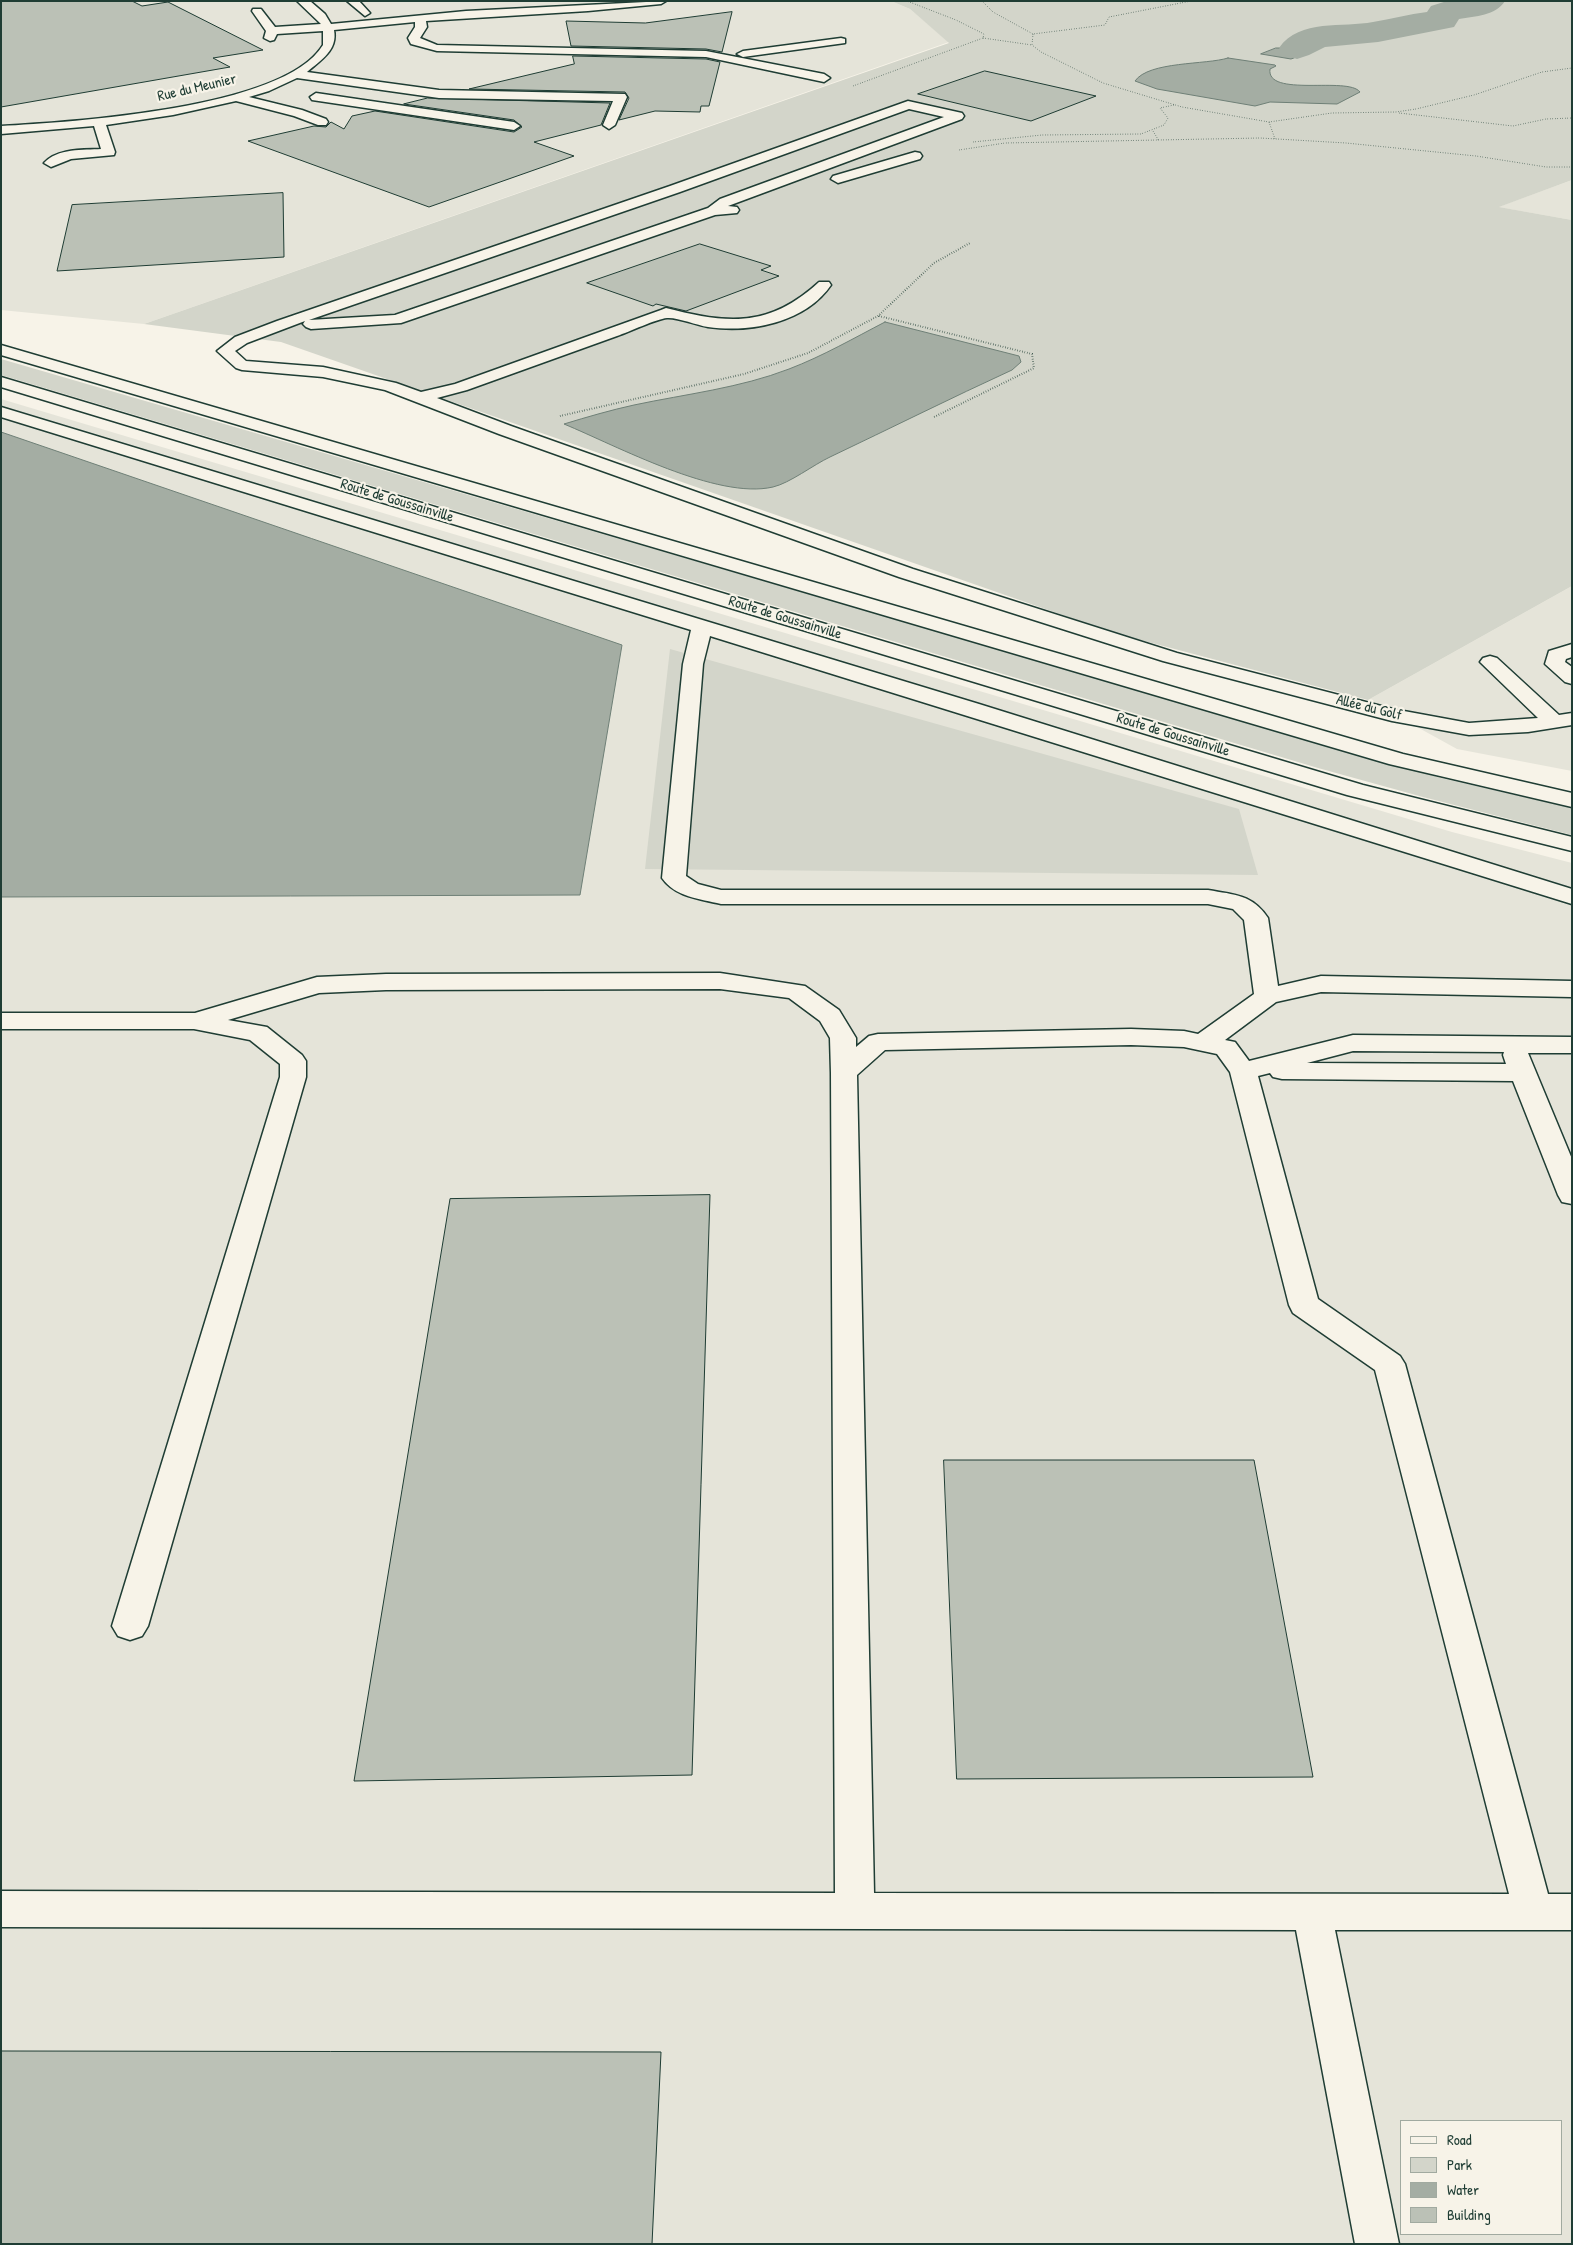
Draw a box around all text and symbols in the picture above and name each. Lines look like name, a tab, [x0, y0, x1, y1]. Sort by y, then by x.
street label: Rue du Meunier	[156, 70, 238, 106]
street label: Route de Goussainville	[338, 475, 456, 527]
street label: Route de Goussainville	[726, 592, 844, 644]
street label: Allée du Golf	[1334, 691, 1404, 725]
street label: Route de Goussainville	[1114, 709, 1232, 761]
legend	[1400, 2120, 1563, 2235]
text: Road	[1447, 2129, 1472, 2150]
text: Park	[1447, 2154, 1472, 2175]
text: Water	[1447, 2179, 1479, 2200]
text: Building	[1447, 2204, 1491, 2225]

